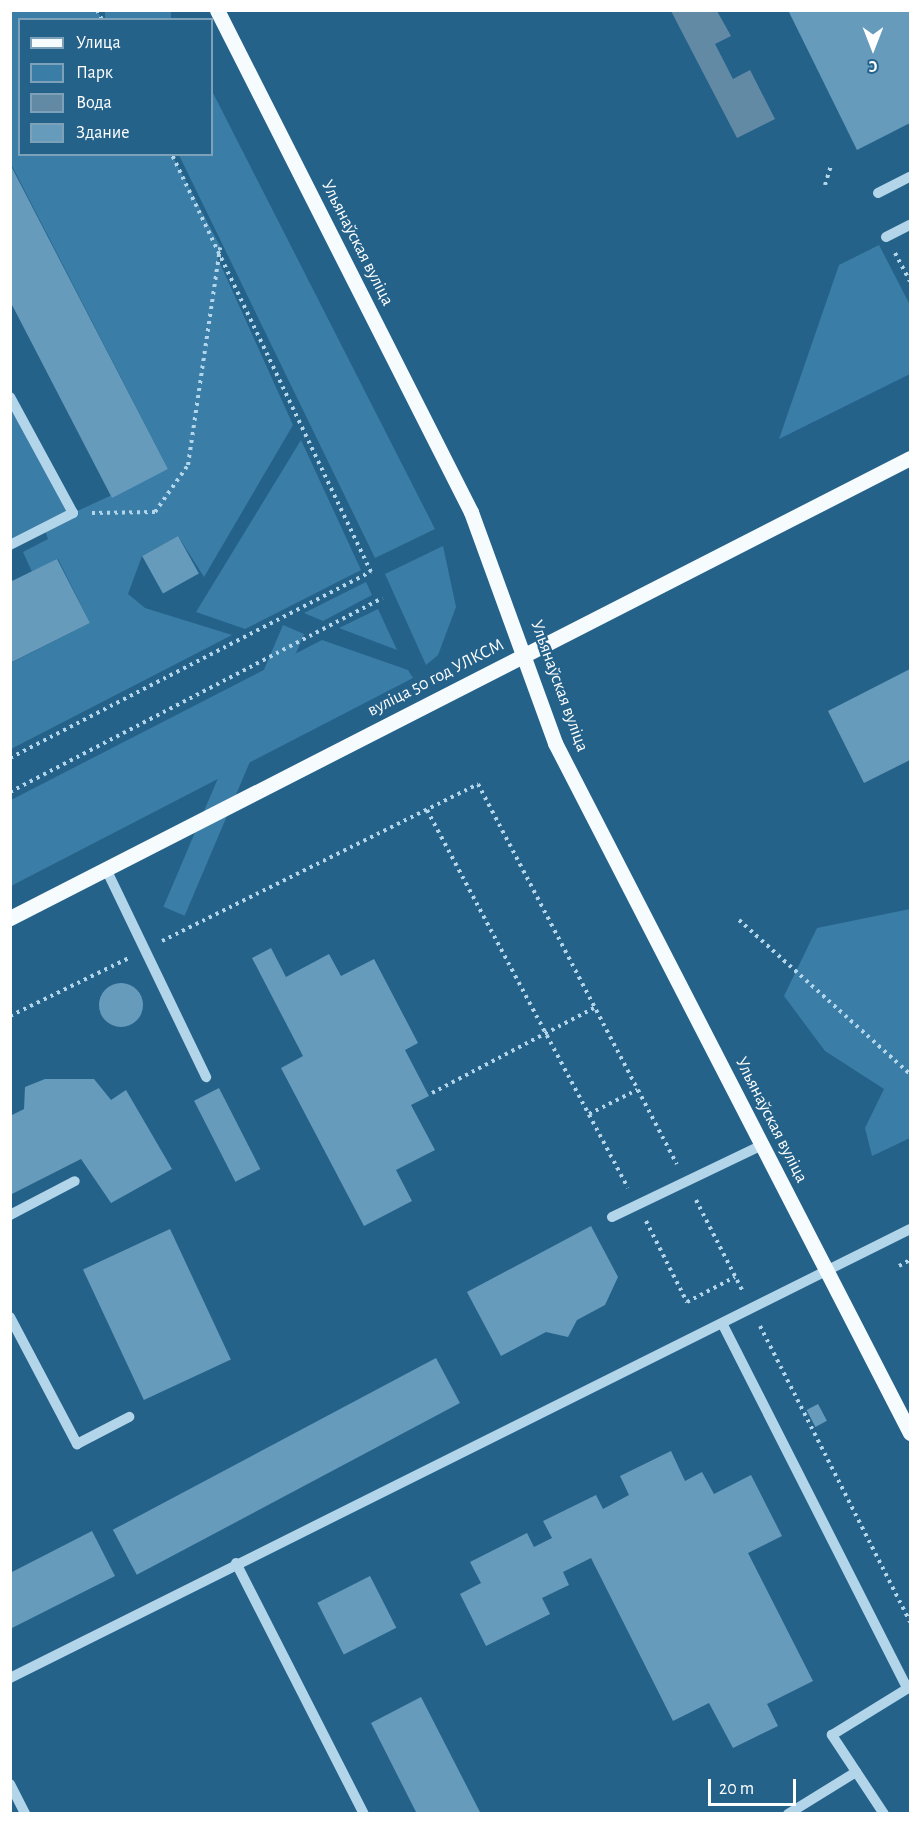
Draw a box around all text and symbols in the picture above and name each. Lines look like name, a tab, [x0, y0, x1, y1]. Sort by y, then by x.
legend	[18, 18, 213, 156]
north arrow	[843, 18, 903, 78]
text: Улица	[76, 34, 121, 52]
text: С	[869, 58, 877, 74]
text: Парк	[76, 64, 113, 82]
text: Вода	[76, 94, 112, 112]
text: Здание	[76, 124, 130, 142]
street label: Ульянаўская вуліца	[316, 176, 398, 310]
street label: Ульянаўская вуліца	[525, 617, 593, 755]
street label: вуліца 50 год УЛКСМ	[364, 634, 508, 722]
street label: Ульянаўская вуліца	[730, 1053, 812, 1187]
scale bar	[711, 1767, 800, 1805]
text: 20 m	[719, 1780, 754, 1798]

